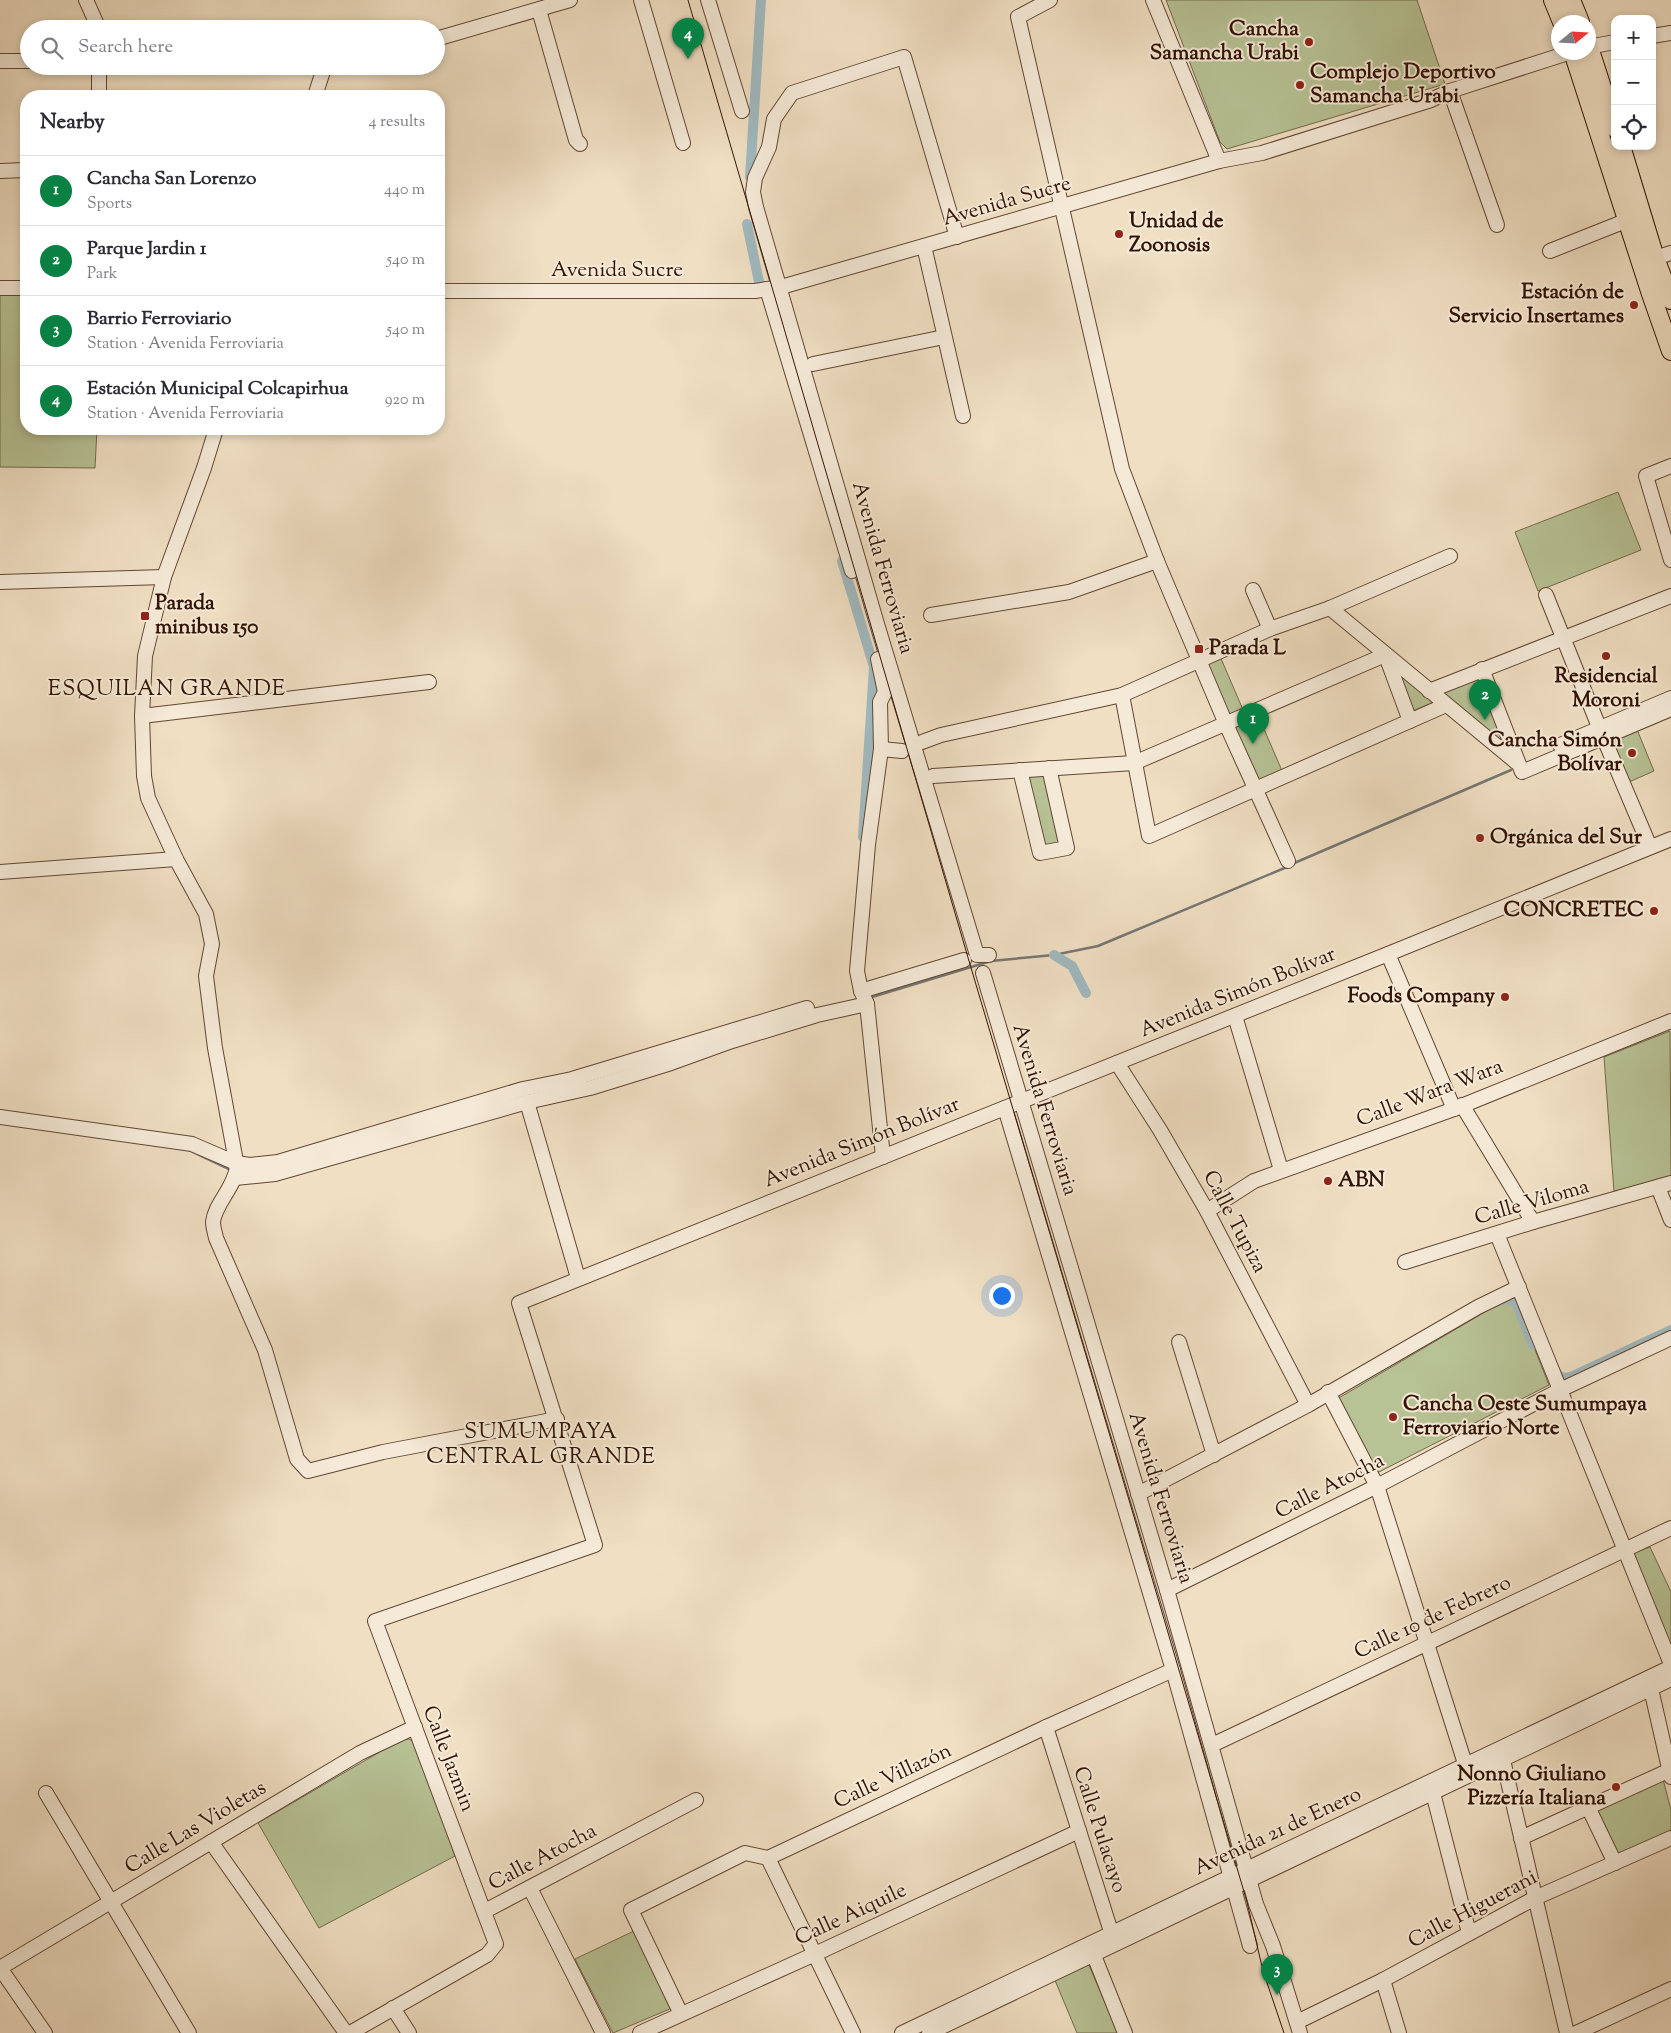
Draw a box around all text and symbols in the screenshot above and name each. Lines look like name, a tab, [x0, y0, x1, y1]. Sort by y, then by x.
place label: Cancha Samancha Urabi	[1150, 15, 1299, 69]
north arrow	[1551, 15, 1596, 60]
map controls	[1611, 15, 1656, 150]
button: +	[1611, 15, 1656, 60]
pin: 4	[672, 18, 704, 59]
search box	[20, 20, 445, 75]
icon: search	[38, 34, 66, 62]
text: Search here	[78, 34, 173, 61]
marker: Cancha Samancha Urabi	[1303, 36, 1315, 48]
place label: Complejo Deportivo Samancha Urabi	[1310, 58, 1496, 112]
button: −	[1611, 60, 1656, 105]
marker: Complejo Deportivo Samancha Urabi	[1294, 79, 1306, 91]
button: locate	[1611, 105, 1656, 150]
text: Nearby	[40, 108, 105, 138]
text: 4 results	[369, 111, 425, 134]
text: Cancha San Lorenzo	[87, 166, 256, 193]
street label: Avenida Sucre	[939, 169, 1075, 235]
text: 1	[53, 179, 59, 202]
text: 440 m	[384, 179, 425, 202]
text: Sports	[87, 193, 132, 216]
place label: Unidad de Zoonosis	[1129, 207, 1224, 261]
marker: Unidad de Zoonosis	[1113, 228, 1125, 240]
text: Parque Jardin 1	[87, 236, 206, 263]
text: 2	[52, 249, 60, 272]
text: 540 m	[387, 249, 425, 272]
street label: Avenida Sucre	[551, 256, 683, 286]
text: Park	[87, 263, 118, 286]
place label: Estación de Servicio Insertames	[1448, 278, 1624, 332]
marker: Estación de Servicio Insertames	[1628, 299, 1640, 311]
text: Barrio Ferroviario	[87, 306, 231, 333]
text: 3	[53, 319, 59, 342]
text: 540 m	[387, 319, 425, 342]
text: Station · Avenida Ferroviaria	[87, 333, 284, 356]
text: Estación Municipal Colcapirhua	[87, 376, 349, 403]
text: 4	[52, 389, 60, 412]
text: 920 m	[385, 389, 425, 412]
text: Station · Avenida Ferroviaria	[87, 403, 284, 426]
street label: Avenida Ferroviaria	[843, 478, 921, 658]
place label: Parada minibus 150	[155, 589, 258, 643]
marker: Parada minibus 150	[139, 610, 151, 622]
place label: Parada L	[1209, 634, 1286, 664]
marker: Parada L	[1193, 643, 1205, 655]
marker: Residencial Moroni	[1600, 650, 1612, 662]
place label: Residencial Moroni	[1554, 662, 1658, 716]
district label: ESQUILAN GRANDE	[48, 674, 286, 706]
pin: 2	[1469, 679, 1501, 720]
pin: 1	[1237, 703, 1269, 744]
place label: Cancha Simón Bolívar	[1488, 726, 1623, 780]
marker: Cancha Simón Bolívar	[1626, 747, 1638, 759]
place label: Orgánica del Sur	[1490, 823, 1642, 853]
marker: Orgánica del Sur	[1474, 832, 1486, 844]
place label: CONCRETEC	[1504, 896, 1644, 926]
marker: CONCRETEC	[1648, 905, 1660, 917]
street label: Avenida Simón Bolívar	[1136, 940, 1341, 1046]
place label: Foods Company	[1348, 982, 1496, 1012]
marker: Foods Company	[1499, 991, 1511, 1003]
street label: Avenida Ferroviaria	[1004, 1021, 1084, 1200]
street label: Calle Wara Wara	[1352, 1052, 1508, 1136]
street label: Avenida Simón Bolívar	[760, 1090, 965, 1196]
street label: Calle Tupiza	[1194, 1165, 1274, 1279]
place label: ABN	[1338, 1166, 1385, 1196]
street label: Calle Viloma	[1471, 1172, 1593, 1234]
marker: ABN	[1322, 1175, 1334, 1187]
your location	[989, 1283, 1015, 1309]
place label: Cancha Oeste Sumumpaya Ferroviario Norte	[1403, 1390, 1647, 1444]
street label: Avenida Ferroviaria	[1120, 1409, 1200, 1588]
marker: Cancha Oeste Sumumpaya Ferroviario Norte	[1387, 1411, 1399, 1423]
district label: SUMUMPAYA CENTRAL GRANDE	[426, 1417, 656, 1474]
street label: Calle Atocha	[1270, 1446, 1390, 1527]
street label: Calle 10 de Febrero	[1350, 1568, 1516, 1668]
street label: Calle Jazmin	[414, 1702, 482, 1816]
street label: Calle Villazón	[829, 1737, 957, 1817]
place label: Nonno Giuliano Pizzería Italiana	[1457, 1760, 1607, 1814]
street label: Calle Pulacayo	[1064, 1763, 1134, 1897]
street label: Calle Las Violetas	[119, 1774, 273, 1882]
street label: Avenida 21 de Enero	[1189, 1780, 1367, 1884]
marker: Nonno Giuliano Pizzería Italiana	[1610, 1781, 1622, 1793]
street label: Calle Atocha	[483, 1817, 603, 1899]
street label: Calle Higuerani	[1403, 1863, 1543, 1957]
street label: Calle Aiquile	[790, 1876, 912, 1954]
pin: 3	[1261, 1954, 1293, 1995]

